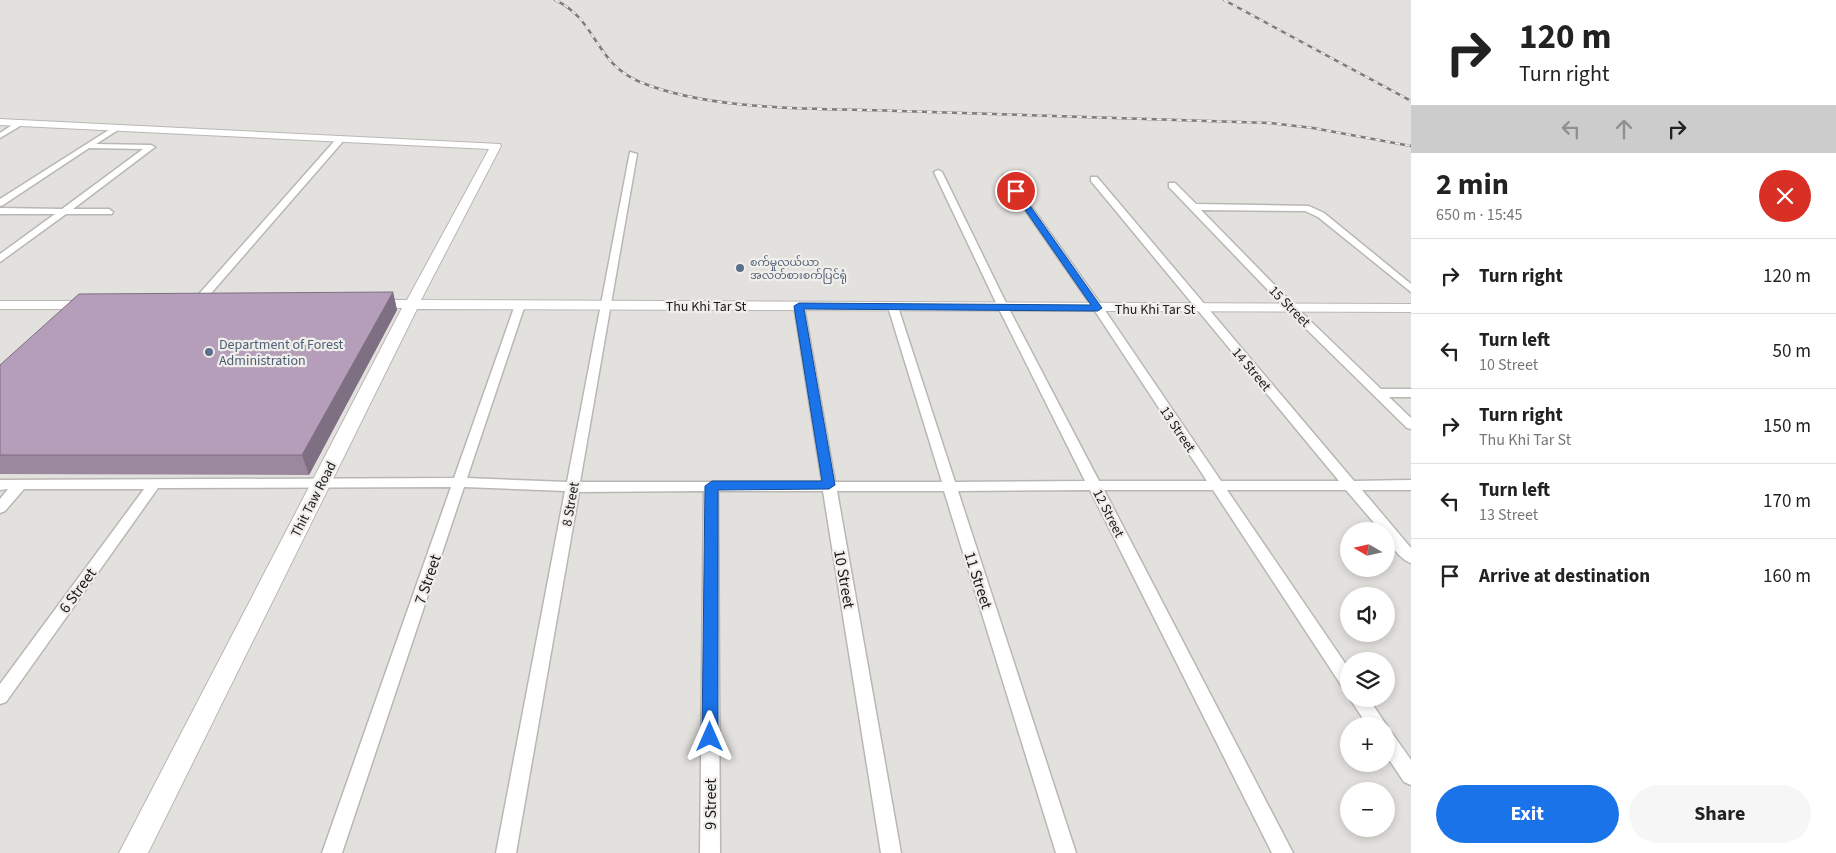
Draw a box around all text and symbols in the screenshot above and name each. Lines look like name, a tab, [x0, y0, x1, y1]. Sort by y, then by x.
text: 120 m	[1519, 12, 1611, 62]
icon: right	[1436, 20, 1501, 85]
text: Turn right	[1519, 58, 1609, 90]
icon: left	[1557, 115, 1585, 143]
icon: ahead	[1610, 115, 1638, 143]
icon: right	[1663, 115, 1691, 143]
text: 2 min	[1436, 163, 1509, 206]
pin	[995, 170, 1037, 212]
button: close	[1759, 170, 1811, 222]
icon: arrive	[1002, 177, 1030, 205]
text: 650 m · 15:45	[1436, 204, 1523, 226]
place label: စက်မှုလယ်ယာ အလတ်စားစက်ပြင်ရုံ	[750, 255, 847, 284]
marker: စက်မှုလယ်ယာ အလတ်စားစက်ပြင်ရုံ	[734, 262, 746, 274]
icon: right	[1436, 262, 1464, 290]
text: Turn right	[1479, 263, 1563, 290]
text: 120 m	[1763, 263, 1811, 290]
street label: 15 Street	[1264, 281, 1315, 332]
street label: Thu Khi Tar St	[666, 297, 747, 317]
street label: Thu Khi Tar St	[1115, 300, 1196, 320]
text: Turn left	[1479, 327, 1550, 354]
place label: Department of Forest Administration	[219, 335, 344, 371]
icon: left	[1436, 337, 1464, 365]
text: 50 m	[1773, 338, 1811, 365]
street label: 14 Street	[1227, 343, 1276, 396]
marker: Department of Forest Administration	[203, 346, 215, 358]
text: 10 Street	[1479, 354, 1538, 376]
street label: 13 Street	[1154, 402, 1200, 457]
text: Turn right	[1479, 402, 1563, 429]
icon: right	[1436, 412, 1464, 440]
text: 150 m	[1763, 413, 1811, 440]
text: Thu Khi Tar St	[1479, 429, 1571, 451]
street label: Thit Taw Road	[286, 458, 342, 541]
text: Turn left	[1479, 477, 1550, 504]
street label: 8 Street	[557, 480, 585, 528]
street label: 12 Street	[1087, 486, 1129, 541]
icon: left	[1436, 487, 1464, 515]
text: 170 m	[1763, 488, 1811, 515]
text: 13 Street	[1479, 504, 1538, 526]
north arrow	[1340, 522, 1395, 578]
map controls	[1340, 522, 1395, 837]
street label: 10 Street	[828, 548, 860, 611]
street label: 11 Street	[958, 549, 998, 612]
street label: 7 Street	[409, 551, 447, 607]
icon: arrive	[1436, 562, 1464, 590]
street label: 6 Street	[54, 563, 102, 618]
text: Arrive at destination	[1479, 563, 1650, 590]
text: 160 m	[1763, 563, 1811, 590]
button: sound	[1340, 587, 1395, 642]
button: layers	[1340, 652, 1395, 707]
position arrow	[683, 710, 735, 762]
button: +	[1340, 717, 1395, 772]
street label: 9 Street	[700, 778, 722, 830]
button: −	[1340, 782, 1395, 837]
button: Exit	[1436, 785, 1619, 843]
button: Share	[1629, 785, 1811, 843]

